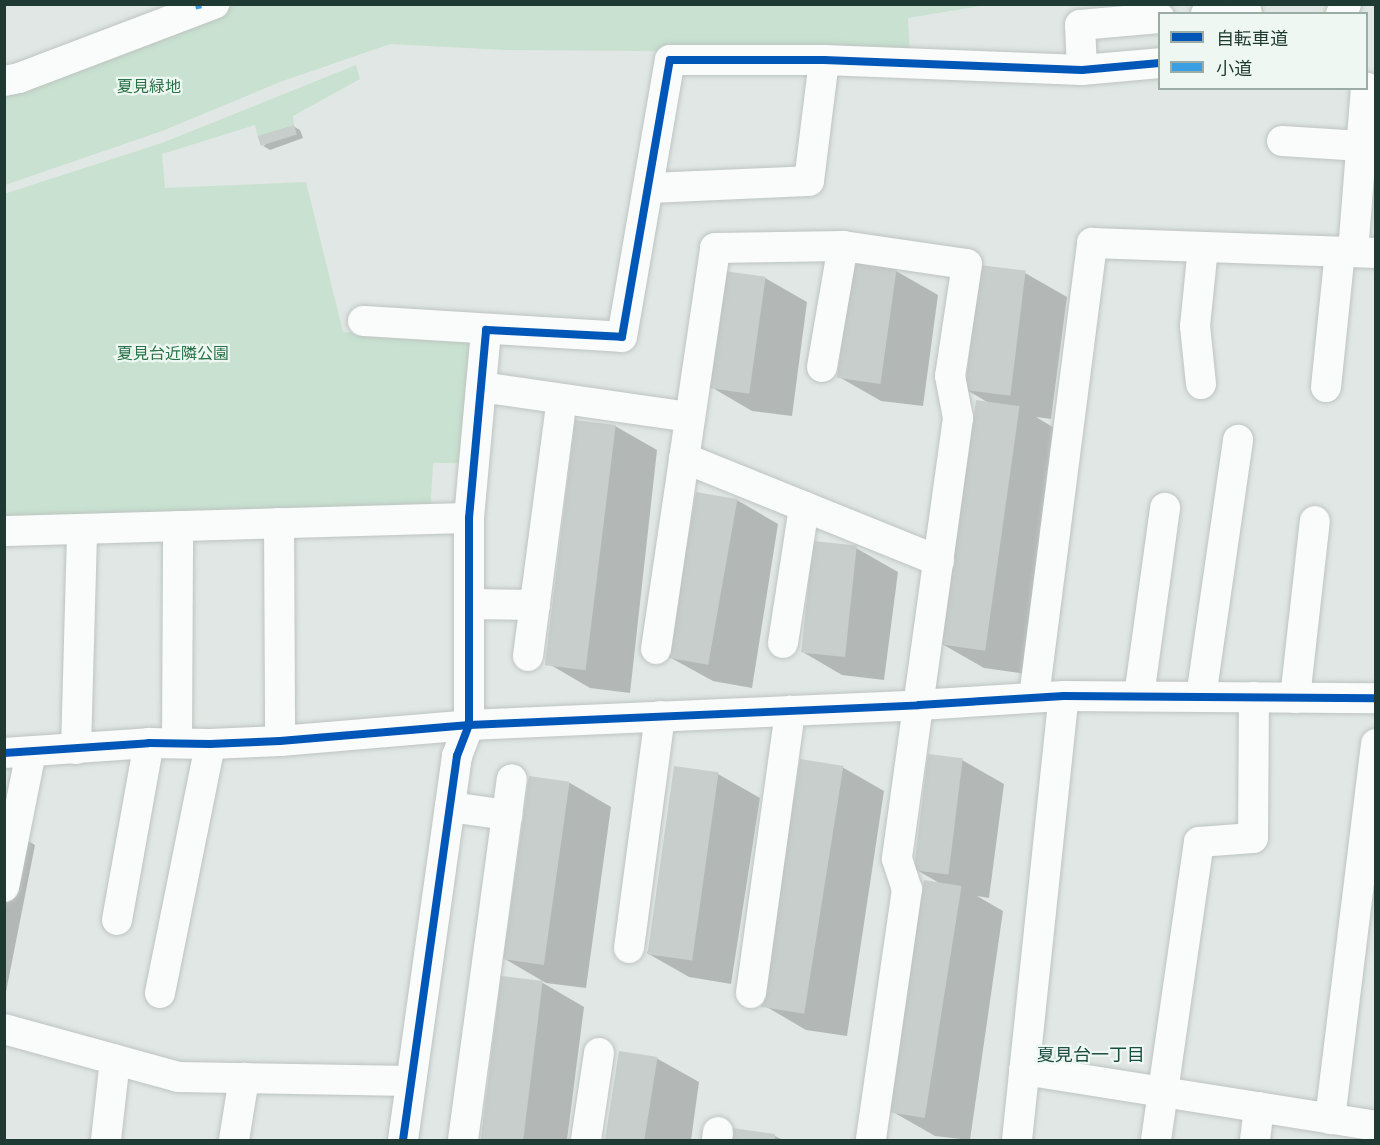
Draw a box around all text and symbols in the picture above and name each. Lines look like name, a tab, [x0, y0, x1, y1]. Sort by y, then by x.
legend	[1158, 12, 1368, 90]
text: 自転車道	[1216, 27, 1288, 49]
text: 小道	[1216, 57, 1252, 79]
park label: 夏見緑地	[117, 76, 181, 96]
park label: 夏見台近隣公園	[117, 343, 229, 363]
district label: 夏見台一丁目	[1037, 1043, 1145, 1065]

